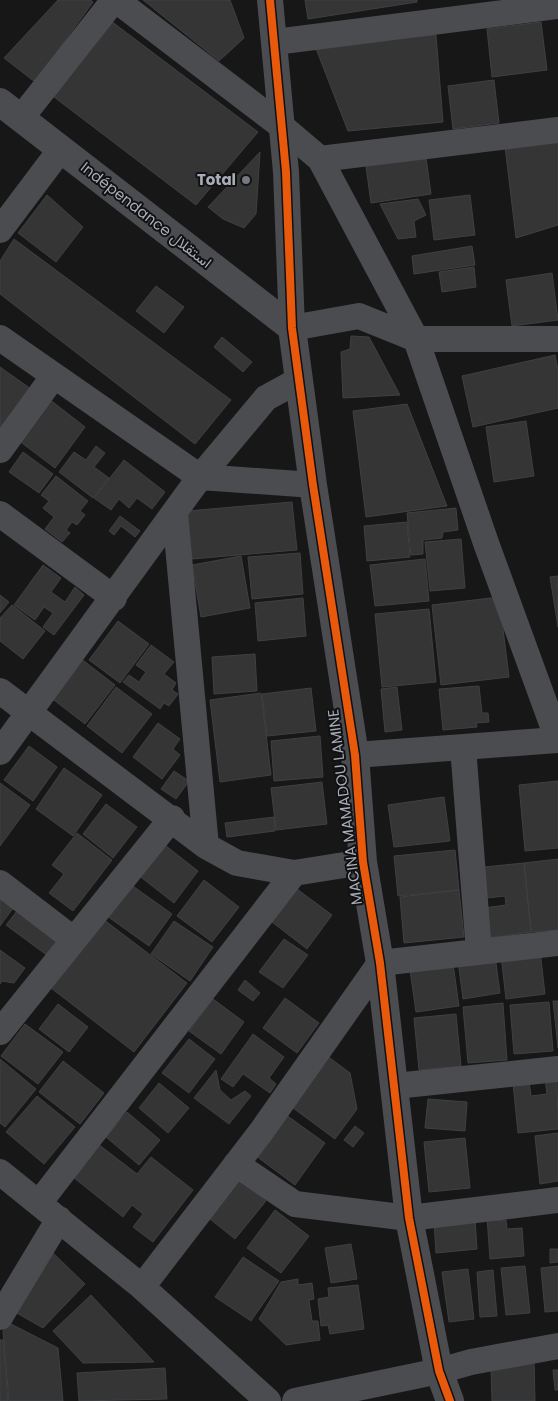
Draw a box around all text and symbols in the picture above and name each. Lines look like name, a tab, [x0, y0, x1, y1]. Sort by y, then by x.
street label: Indépendance استقلال	[76, 157, 216, 273]
place label: Total	[197, 169, 236, 190]
marker: Total	[240, 174, 252, 186]
street label: MACINA MAMADOU LAMINE	[322, 708, 367, 906]

